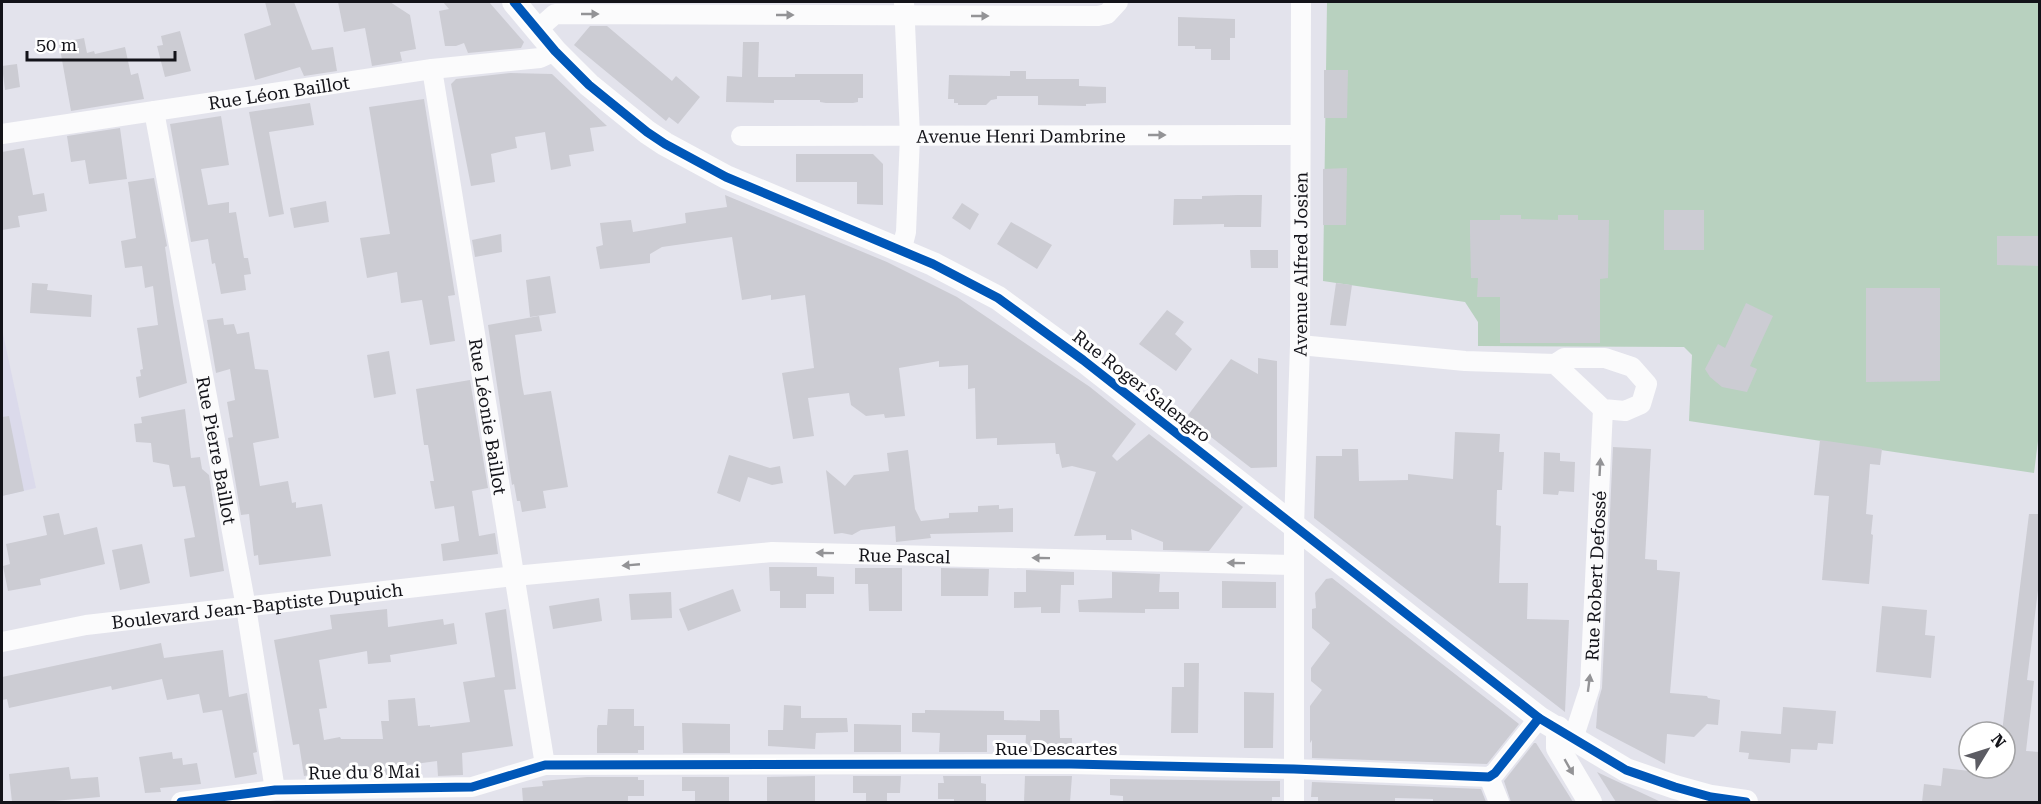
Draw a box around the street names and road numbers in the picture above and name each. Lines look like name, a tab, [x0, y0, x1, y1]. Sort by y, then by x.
street label: Rue Léon Baillot	[207, 71, 351, 113]
street label: Avenue Henri Dambrine	[916, 125, 1126, 146]
street label: Avenue Alfred Josien	[1289, 171, 1311, 357]
street label: Rue Roger Salengro	[1069, 326, 1215, 446]
street label: Rue Léonie Baillot	[465, 337, 512, 497]
street label: Rue Pierre Baillot	[193, 374, 241, 526]
street label: Rue Robert Defossé	[1581, 490, 1610, 661]
street label: Rue Pascal	[858, 544, 951, 567]
street label: Boulevard Jean-Baptiste Dupuich	[110, 578, 404, 633]
street label: Rue Descartes	[995, 738, 1117, 759]
street label: Rue du 8 Mai	[308, 761, 421, 783]

